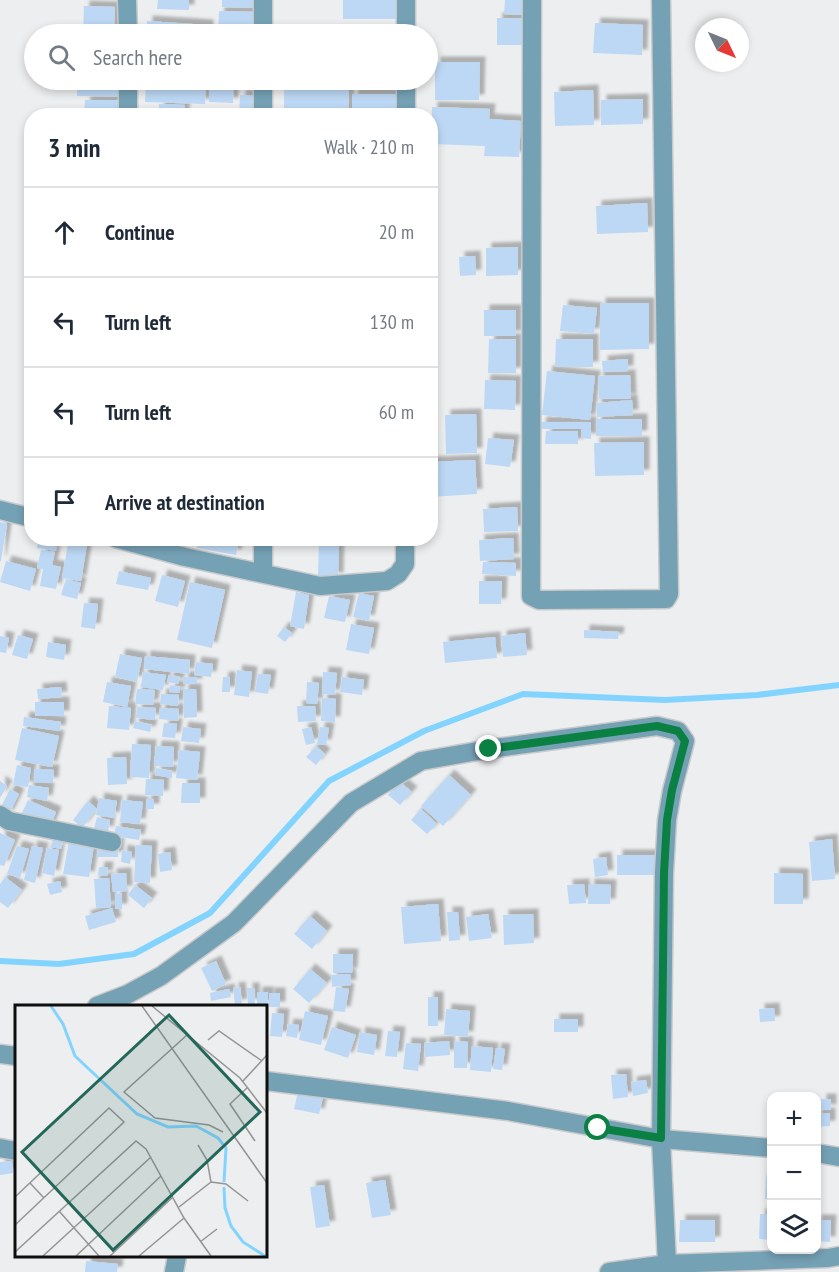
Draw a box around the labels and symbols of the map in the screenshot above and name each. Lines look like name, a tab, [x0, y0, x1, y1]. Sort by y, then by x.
north arrow	[695, 18, 749, 72]
route end	[475, 735, 501, 761]
inset map	[15, 1005, 267, 1257]
route start	[584, 1114, 610, 1140]

